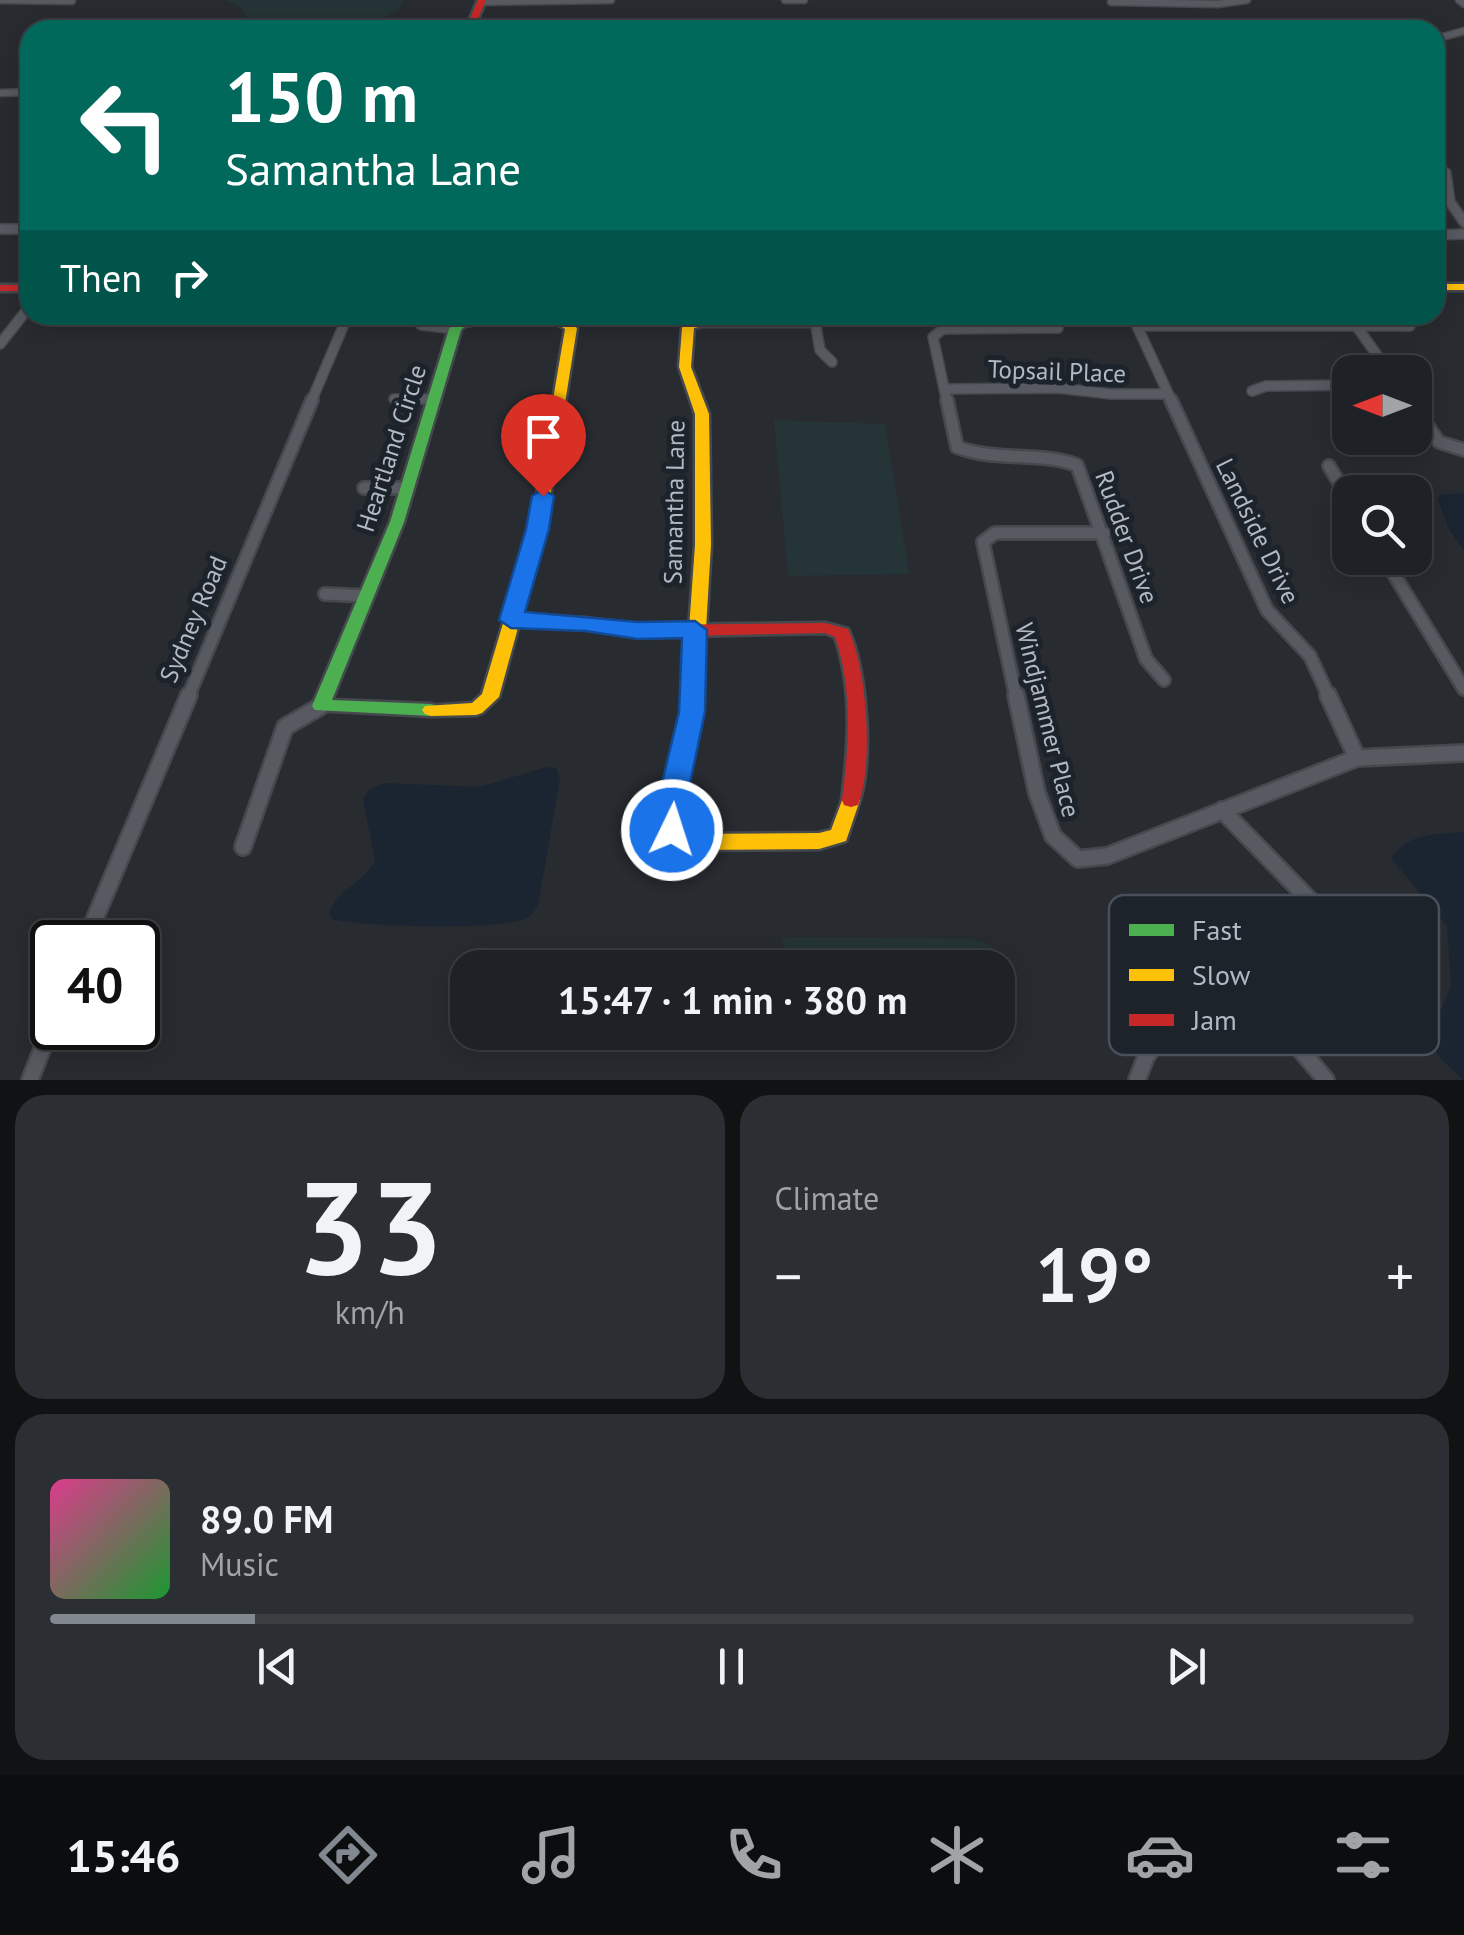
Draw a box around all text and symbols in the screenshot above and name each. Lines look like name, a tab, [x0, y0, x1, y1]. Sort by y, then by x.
text: 150 m	[225, 51, 418, 141]
icon: left	[60, 60, 190, 190]
text: Samantha Lane	[225, 139, 521, 197]
icon: right	[162, 250, 217, 305]
text: Then	[60, 253, 142, 302]
street label: Topsail Place	[987, 353, 1127, 389]
north arrow	[1332, 355, 1432, 455]
map controls	[1332, 355, 1432, 575]
street label: Heartland Circle	[349, 360, 433, 536]
pin	[501, 394, 586, 497]
icon: arrive	[516, 409, 571, 464]
street label: Samantha Lane	[657, 419, 691, 585]
street label: Landside Drive	[1209, 453, 1307, 609]
street label: Rudder Drive	[1088, 466, 1166, 608]
button: search	[1332, 475, 1432, 575]
street label: Sydney Road	[152, 551, 234, 687]
street label: Windjammer Place	[1008, 620, 1088, 820]
position arrow	[620, 778, 724, 882]
legend	[1109, 895, 1439, 1055]
text: Fast	[1192, 911, 1242, 948]
speed limit sign: 40	[30, 920, 160, 1050]
text: Slow	[1192, 956, 1251, 993]
text: 15:47 · 1 min · 380 m	[558, 975, 907, 1024]
text: Jam	[1191, 1001, 1237, 1038]
text: 33	[296, 1142, 443, 1310]
text: Climate	[775, 1177, 879, 1219]
text: 19°	[1035, 1226, 1153, 1323]
text: −	[775, 1240, 802, 1311]
text: +	[1386, 1240, 1414, 1311]
text: km/h	[335, 1291, 405, 1333]
text: 89.0 FM	[200, 1494, 333, 1543]
text: Music	[200, 1543, 279, 1585]
icon: previous	[250, 1639, 305, 1694]
icon: pause	[704, 1639, 759, 1694]
icon: next	[1159, 1639, 1214, 1694]
icon: directions	[313, 1820, 383, 1890]
icon: music	[516, 1820, 586, 1890]
icon: phone	[719, 1820, 789, 1890]
icon: climate	[922, 1820, 992, 1890]
icon: car	[1125, 1820, 1195, 1890]
icon: filters	[1328, 1820, 1398, 1890]
text: 15:46	[66, 1826, 181, 1884]

